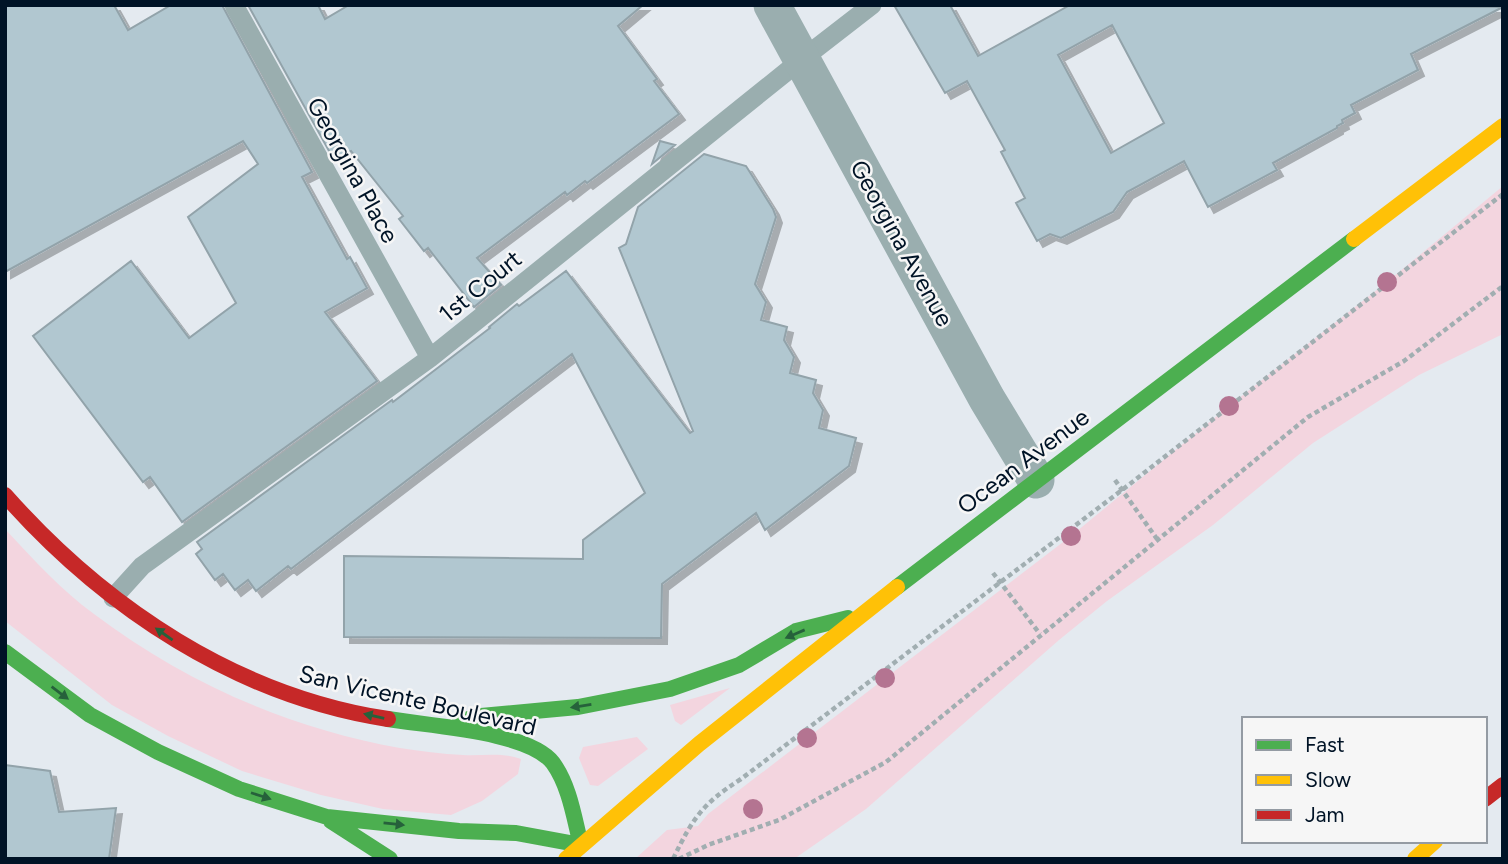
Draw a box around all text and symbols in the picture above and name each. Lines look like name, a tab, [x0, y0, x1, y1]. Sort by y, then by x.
street label: Georgina Place	[301, 92, 405, 248]
street label: Georgina Avenue	[844, 155, 960, 331]
street label: 1st Court	[433, 244, 527, 328]
street label: Ocean Avenue	[951, 402, 1095, 520]
one-way arrow	[155, 627, 173, 641]
one-way arrow	[784, 628, 805, 639]
street label: San Vicente Boulevard	[297, 659, 539, 741]
one-way arrow	[51, 685, 69, 699]
one-way arrow	[570, 701, 592, 712]
one-way arrow	[363, 711, 385, 722]
legend	[1242, 717, 1487, 843]
text: Fast	[1305, 732, 1345, 757]
text: Slow	[1305, 767, 1351, 792]
one-way arrow	[251, 791, 272, 802]
text: Jam	[1305, 802, 1344, 827]
one-way arrow	[384, 819, 406, 830]

